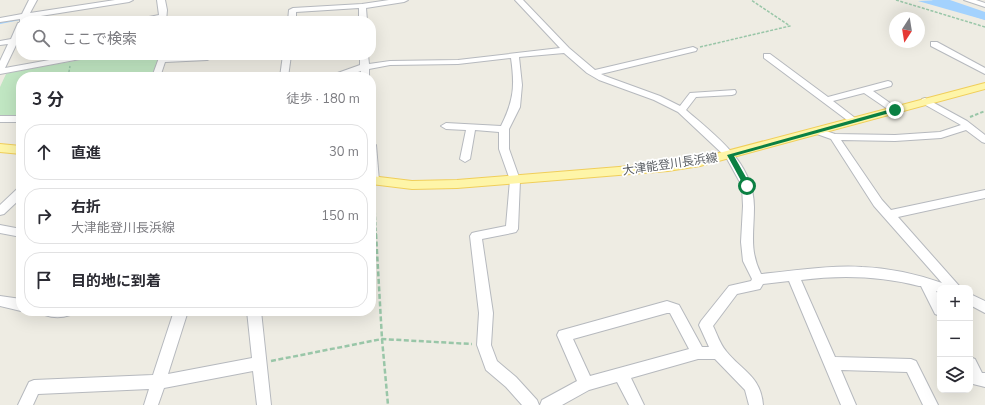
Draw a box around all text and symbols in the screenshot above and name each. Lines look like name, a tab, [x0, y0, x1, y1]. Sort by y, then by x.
north arrow	[889, 12, 925, 48]
search box	[16, 16, 376, 60]
icon: search	[30, 27, 52, 49]
text: ここで検索	[62, 29, 137, 49]
text: 3 分	[32, 88, 64, 111]
text: 徒歩 · 180 m	[286, 90, 360, 108]
route end	[886, 101, 904, 119]
icon: ahead	[33, 141, 55, 163]
text: 直進	[71, 143, 101, 163]
text: 30 m	[329, 143, 359, 161]
street label: 大津能登川長浜線	[621, 149, 719, 179]
route start	[738, 177, 756, 195]
text: 右折	[71, 197, 101, 217]
icon: right	[33, 205, 55, 227]
text: 150 m	[321, 207, 359, 225]
text: 大津能登川長浜線	[71, 219, 175, 237]
icon: arrive	[33, 269, 55, 291]
text: 目的地に到着	[71, 271, 161, 291]
map controls	[937, 285, 973, 393]
button: +	[937, 285, 973, 321]
button: −	[937, 321, 973, 357]
button: layers	[937, 357, 973, 393]

